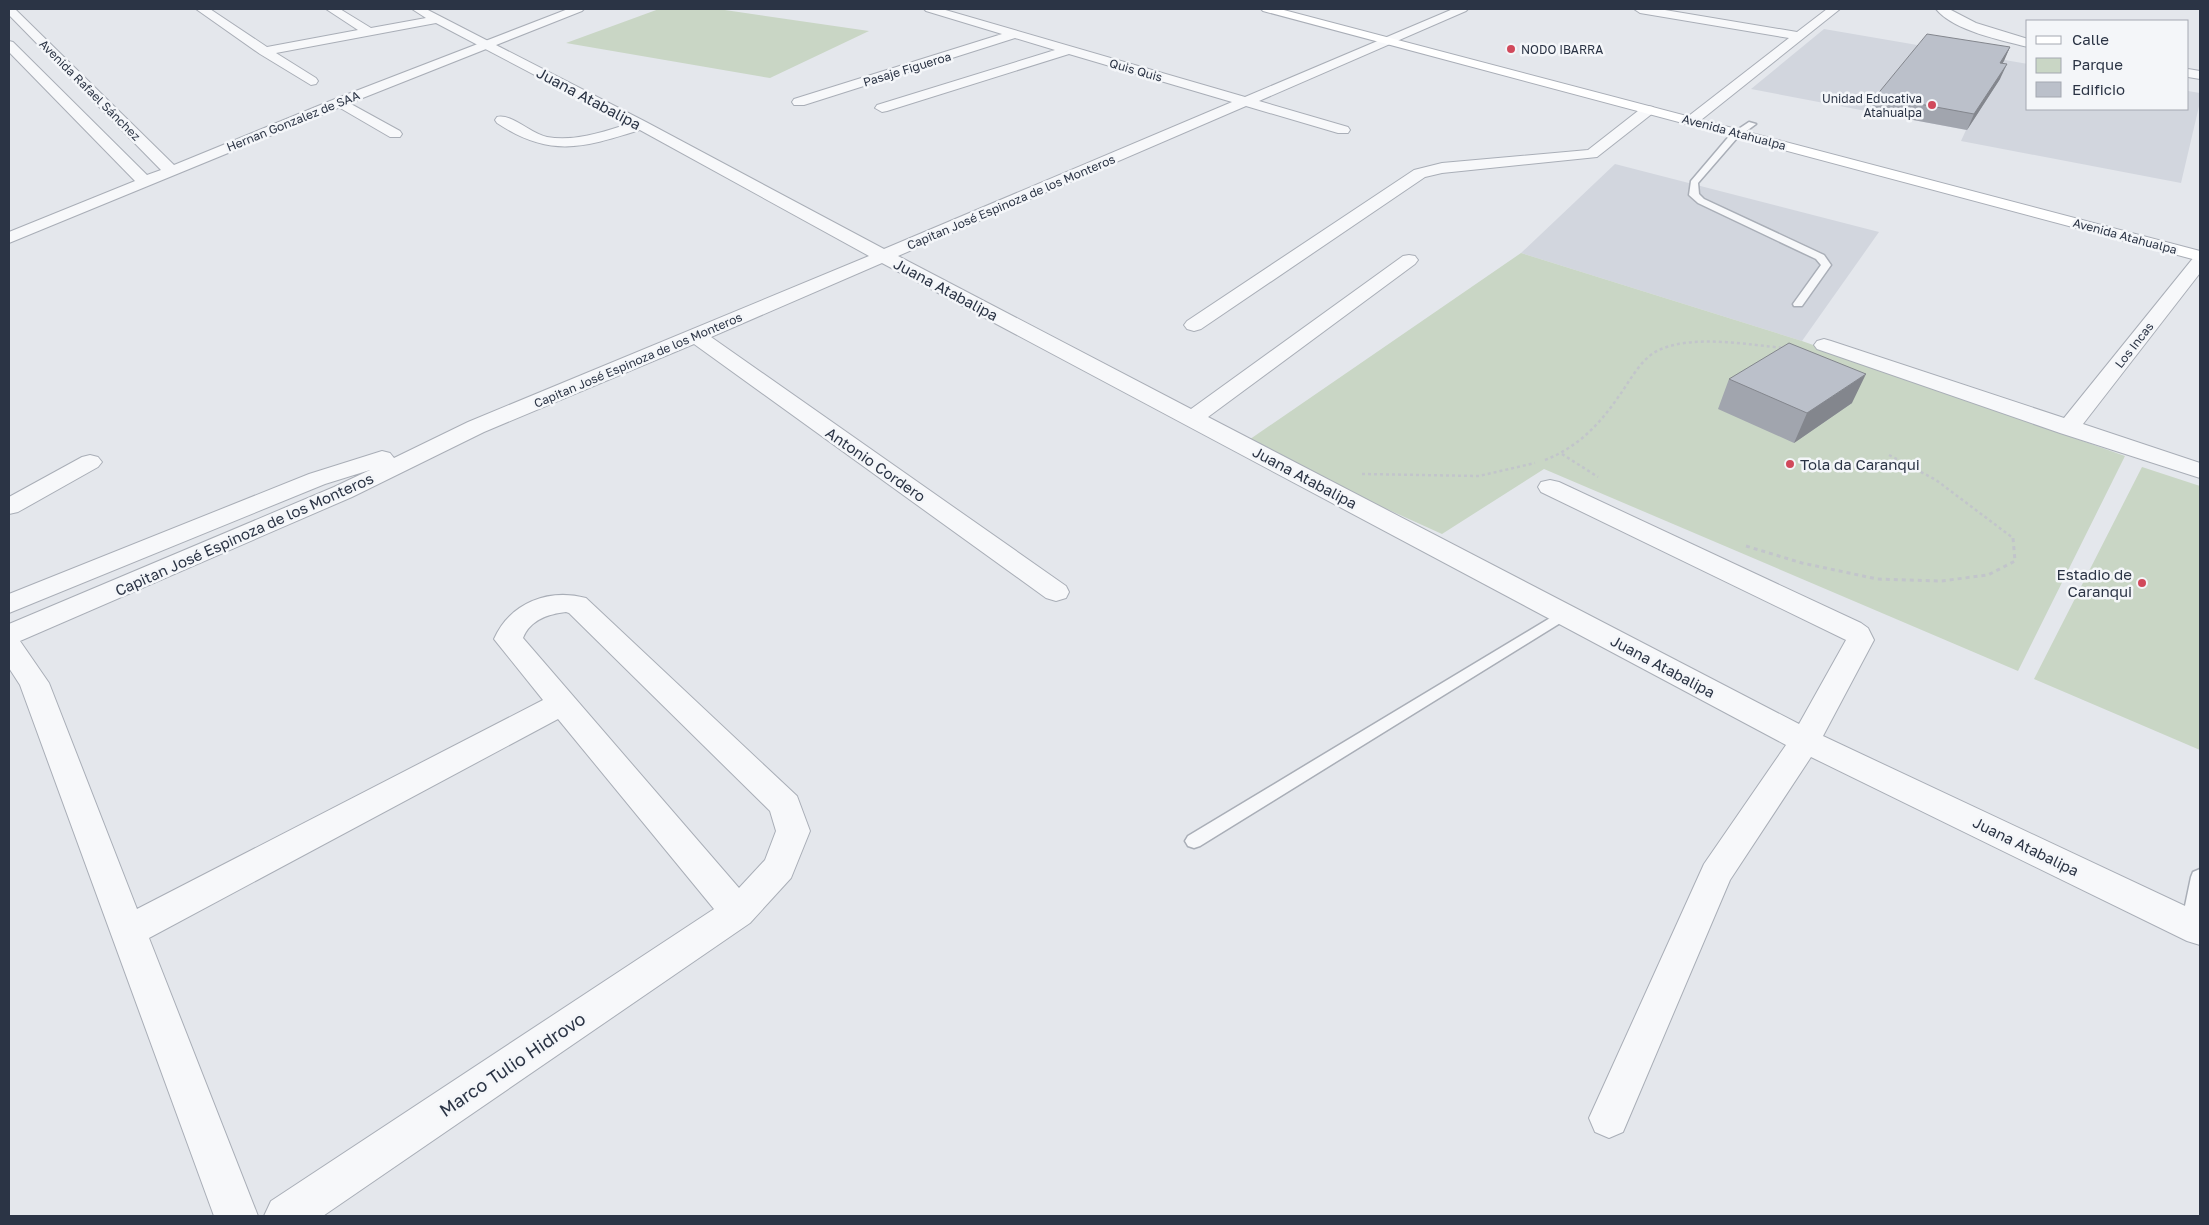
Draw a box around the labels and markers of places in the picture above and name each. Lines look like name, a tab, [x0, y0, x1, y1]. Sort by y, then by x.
place label: NODO IBARRA	[1521, 42, 1603, 57]
marker: NODO IBARRA	[1505, 43, 1517, 55]
place label: Unidad Educativa Atahualpa	[1822, 91, 1922, 120]
marker: Unidad Educativa Atahualpa	[1926, 99, 1938, 111]
place label: Tola da Caranqui	[1800, 455, 1920, 473]
marker: Tola da Caranqui	[1784, 458, 1796, 470]
place label: Estadio de Caranqui	[2057, 565, 2132, 600]
marker: Estadio de Caranqui	[2136, 577, 2148, 589]

